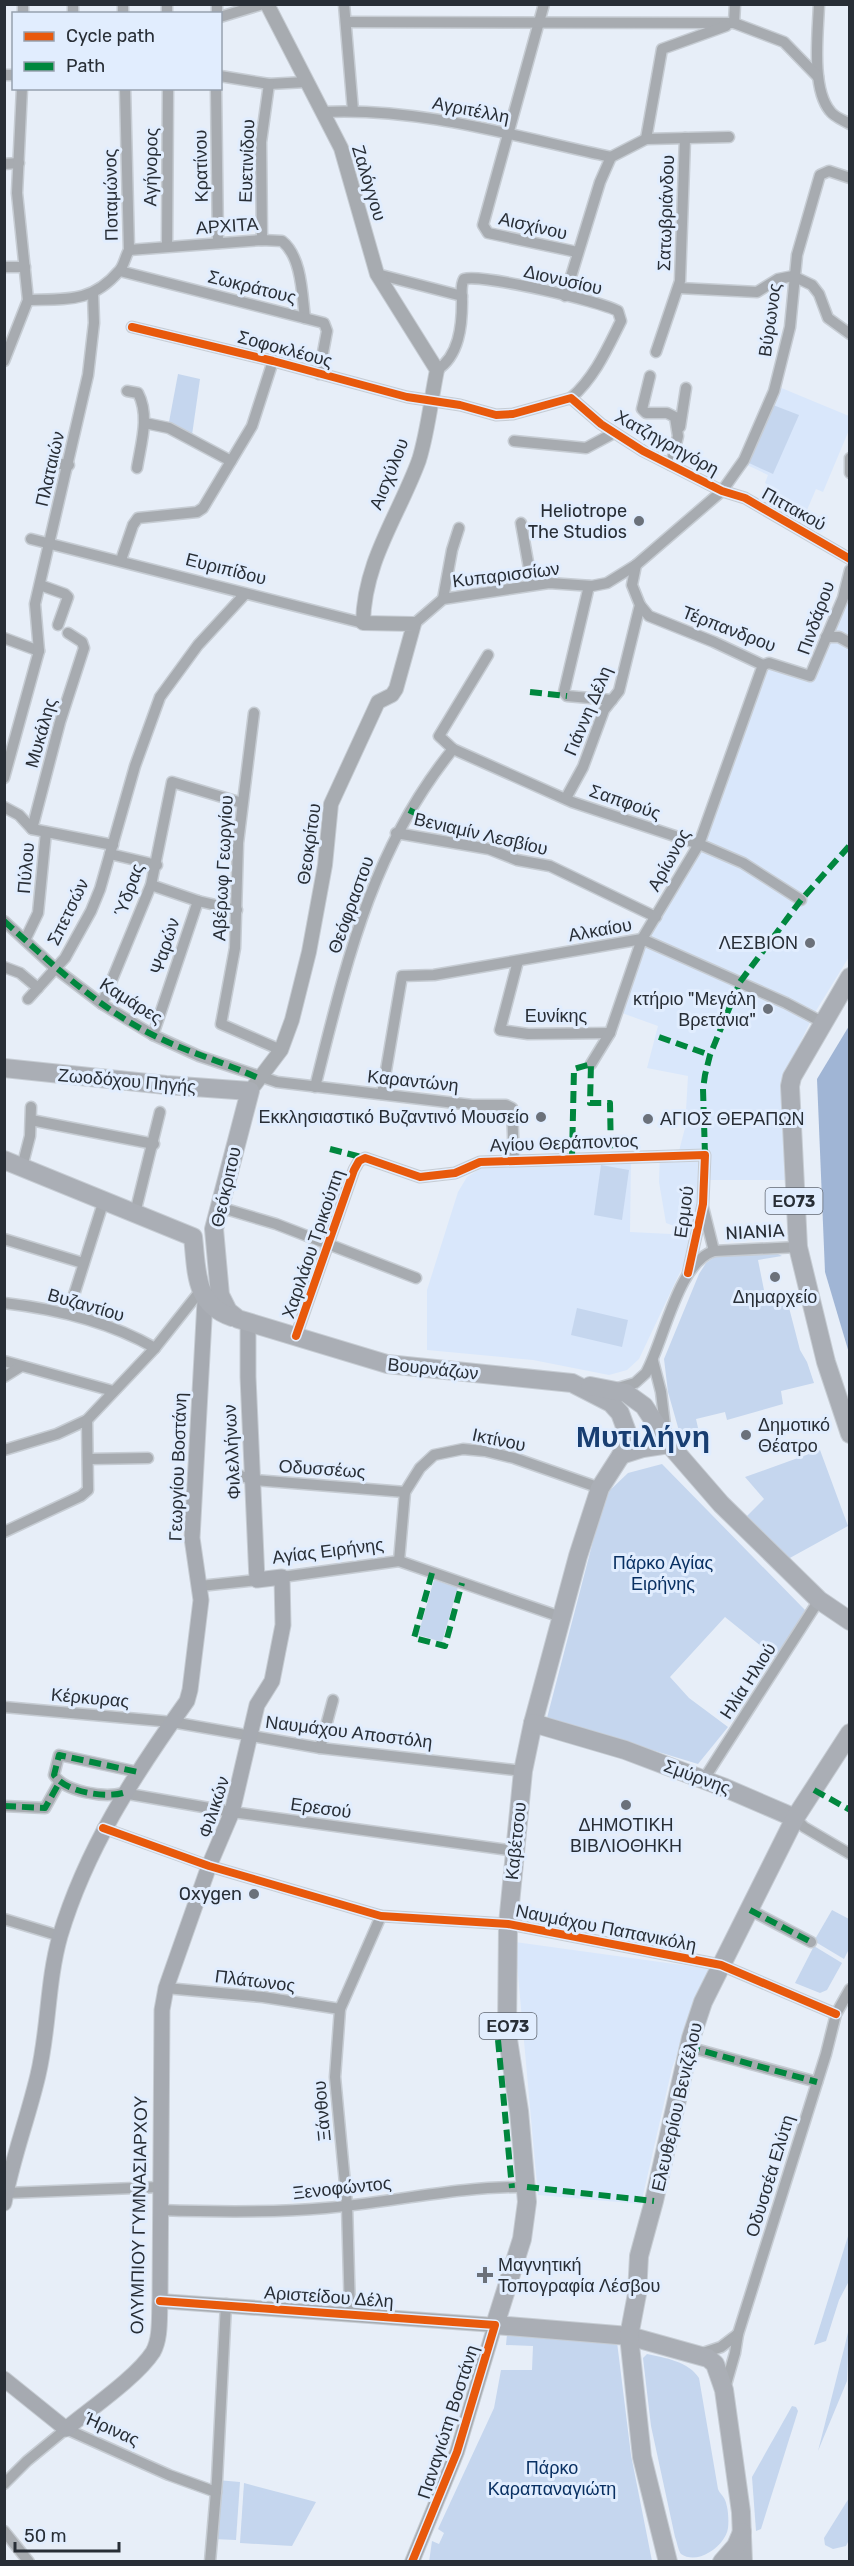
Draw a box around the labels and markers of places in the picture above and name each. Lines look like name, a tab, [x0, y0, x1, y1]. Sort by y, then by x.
place label: Heliotrope The Studios	[528, 500, 627, 543]
marker: Heliotrope The Studios	[632, 514, 646, 528]
place label: ΛΕΣΒΙΟΝ	[719, 932, 798, 954]
marker: ΛΕΣΒΙΟΝ	[803, 936, 817, 950]
place label: κτήριο "Μεγάλη Βρετάνια"	[633, 988, 756, 1031]
marker: κτήριο "Μεγάλη Βρετάνια"	[761, 1002, 775, 1016]
place label: Εκκλησιαστικό Βυζαντινό Μουσείο	[259, 1106, 529, 1128]
place label: ΑΓΙΟΣ ΘΕΡΑΠΩΝ	[660, 1108, 805, 1130]
marker: Εκκλησιαστικό Βυζαντινό Μουσείο	[534, 1110, 548, 1124]
marker: ΑΓΙΟΣ ΘΕΡΑΠΩΝ	[641, 1112, 655, 1126]
marker: Δημαρχείο	[768, 1270, 782, 1284]
place label: Δημαρχείο	[733, 1286, 817, 1308]
place label: Δημοτικό Θέατρο	[758, 1414, 830, 1457]
marker: Δημοτικό Θέατρο	[739, 1428, 753, 1442]
marker: ΔΗΜΟΤΙΚΗ ΒΙΒΛΙΟΘΗΚΗ	[619, 1798, 633, 1812]
place label: ΔΗΜΟΤΙΚΗ ΒΙΒΛΙΟΘΗΚΗ	[570, 1814, 682, 1857]
place label: Oxygen	[179, 1883, 242, 1905]
marker: Oxygen	[247, 1887, 261, 1901]
place label: Μαγνητική Τοπογραφία Λέσβου	[498, 2254, 660, 2297]
marker: Μαγνητική Τοπογραφία Λέσβου	[476, 2266, 494, 2284]

